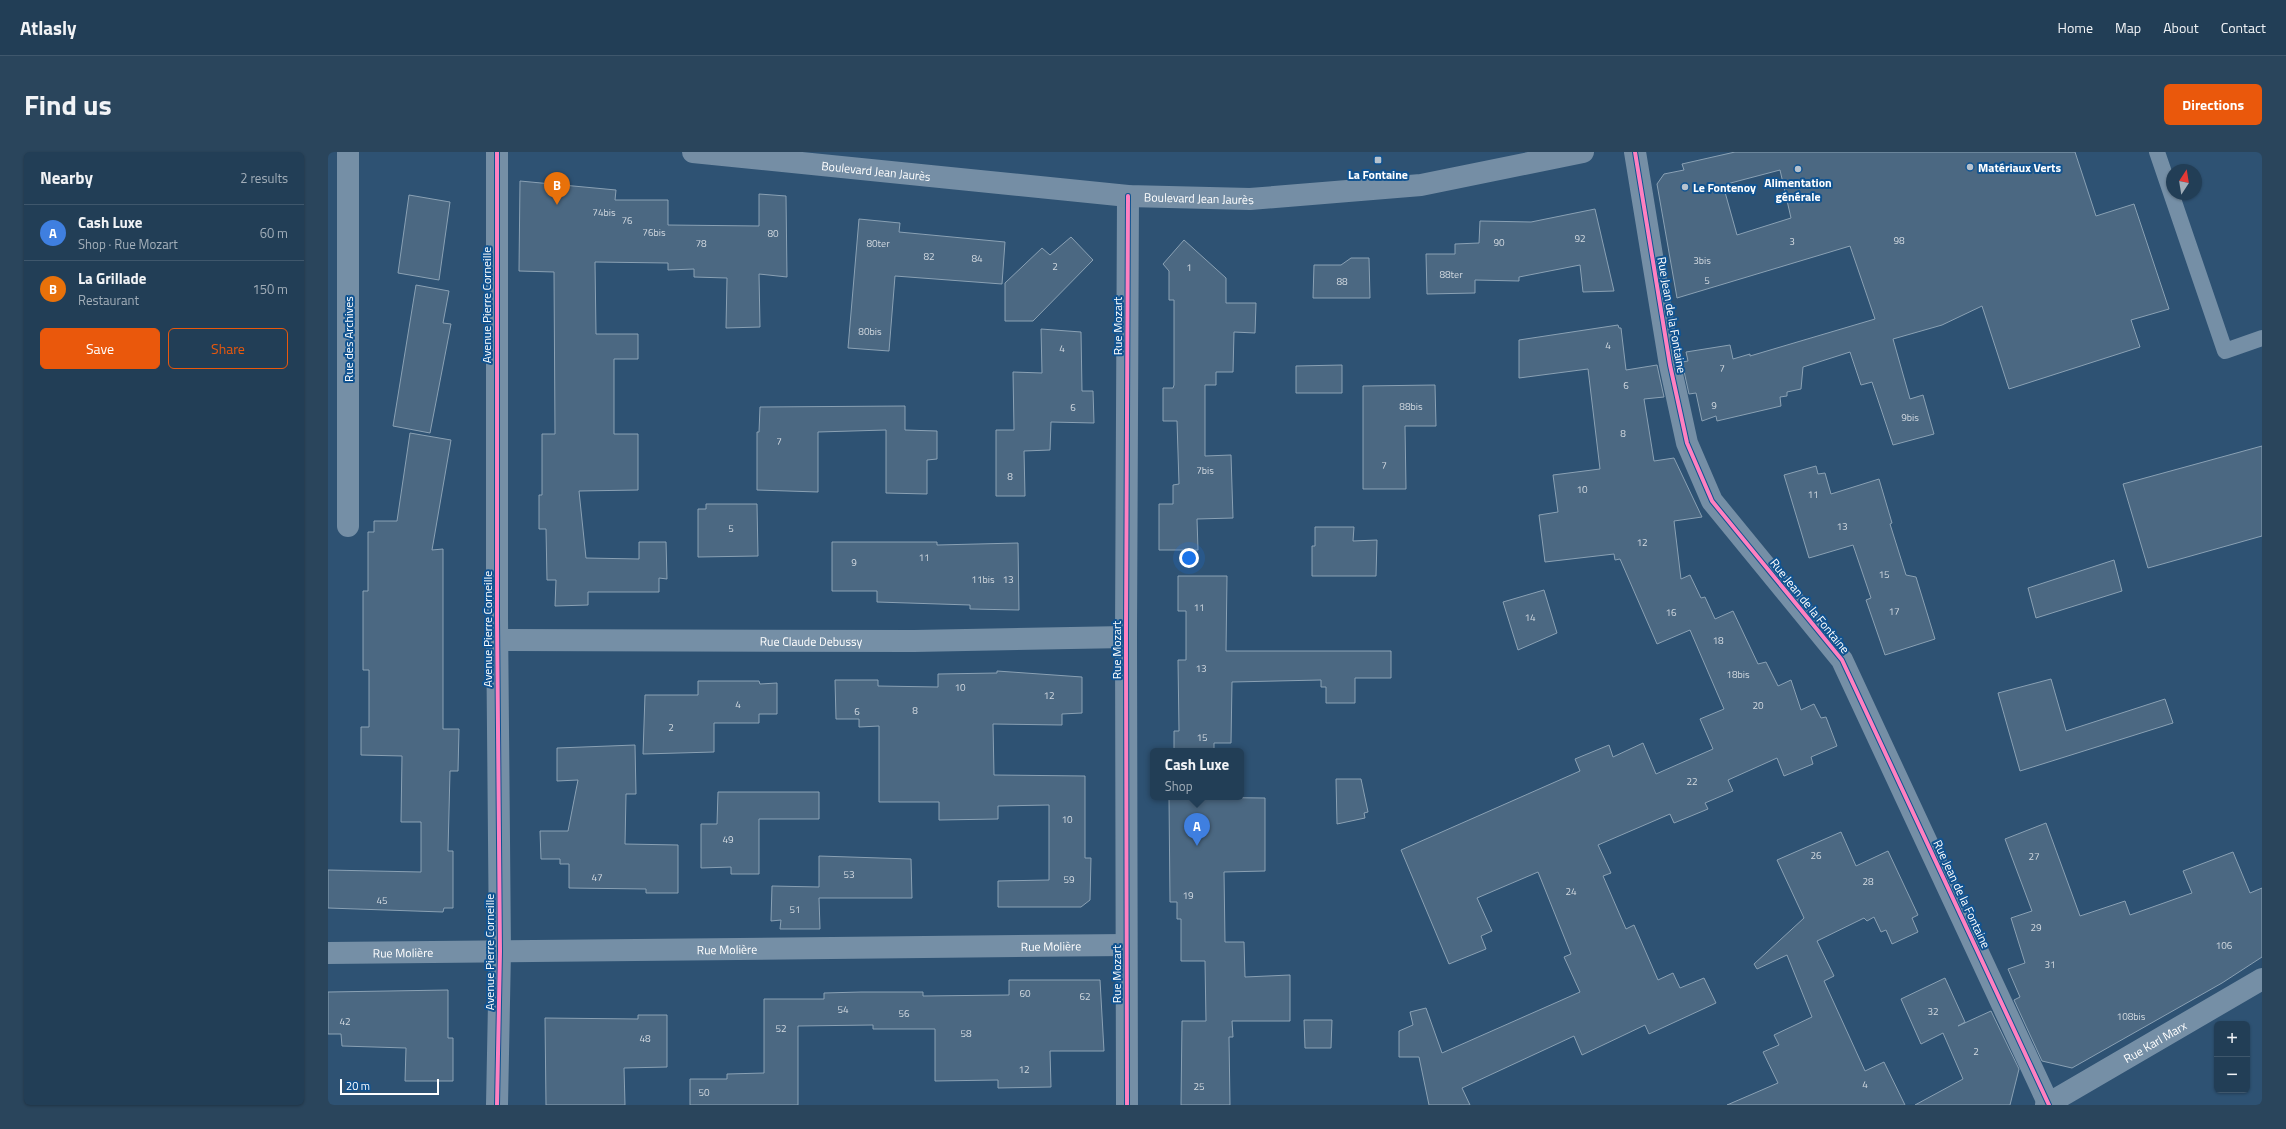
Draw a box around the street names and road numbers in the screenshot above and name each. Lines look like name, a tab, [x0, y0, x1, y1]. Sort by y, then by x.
street label: Boulevard Jean Jaurès	[821, 156, 932, 186]
street label: Boulevard Jean Jaurès	[1144, 187, 1255, 209]
street label: Avenue Pierre Corneille	[477, 247, 496, 363]
street label: Rue Jean de la Fontaine	[1652, 255, 1692, 375]
street label: Rue des Archives	[339, 296, 358, 382]
street label: Rue Mozart	[1108, 296, 1127, 355]
street label: Rue Jean de la Fontaine	[1766, 554, 1854, 658]
street label: Avenue Pierre Corneille	[478, 571, 497, 687]
street label: Rue Mozart	[1107, 620, 1126, 679]
street label: Rue Claude Debussy	[760, 631, 863, 650]
street label: Rue Jean de la Fontaine	[1929, 837, 1995, 951]
street label: Avenue Pierre Corneille	[480, 894, 499, 1010]
street label: Rue Molière	[1021, 936, 1081, 956]
street label: Rue Molière	[697, 939, 757, 959]
street label: Rue Molière	[373, 942, 433, 962]
street label: Rue Mozart	[1107, 944, 1126, 1003]
street label: Rue Karl Marx	[2120, 1015, 2191, 1067]

